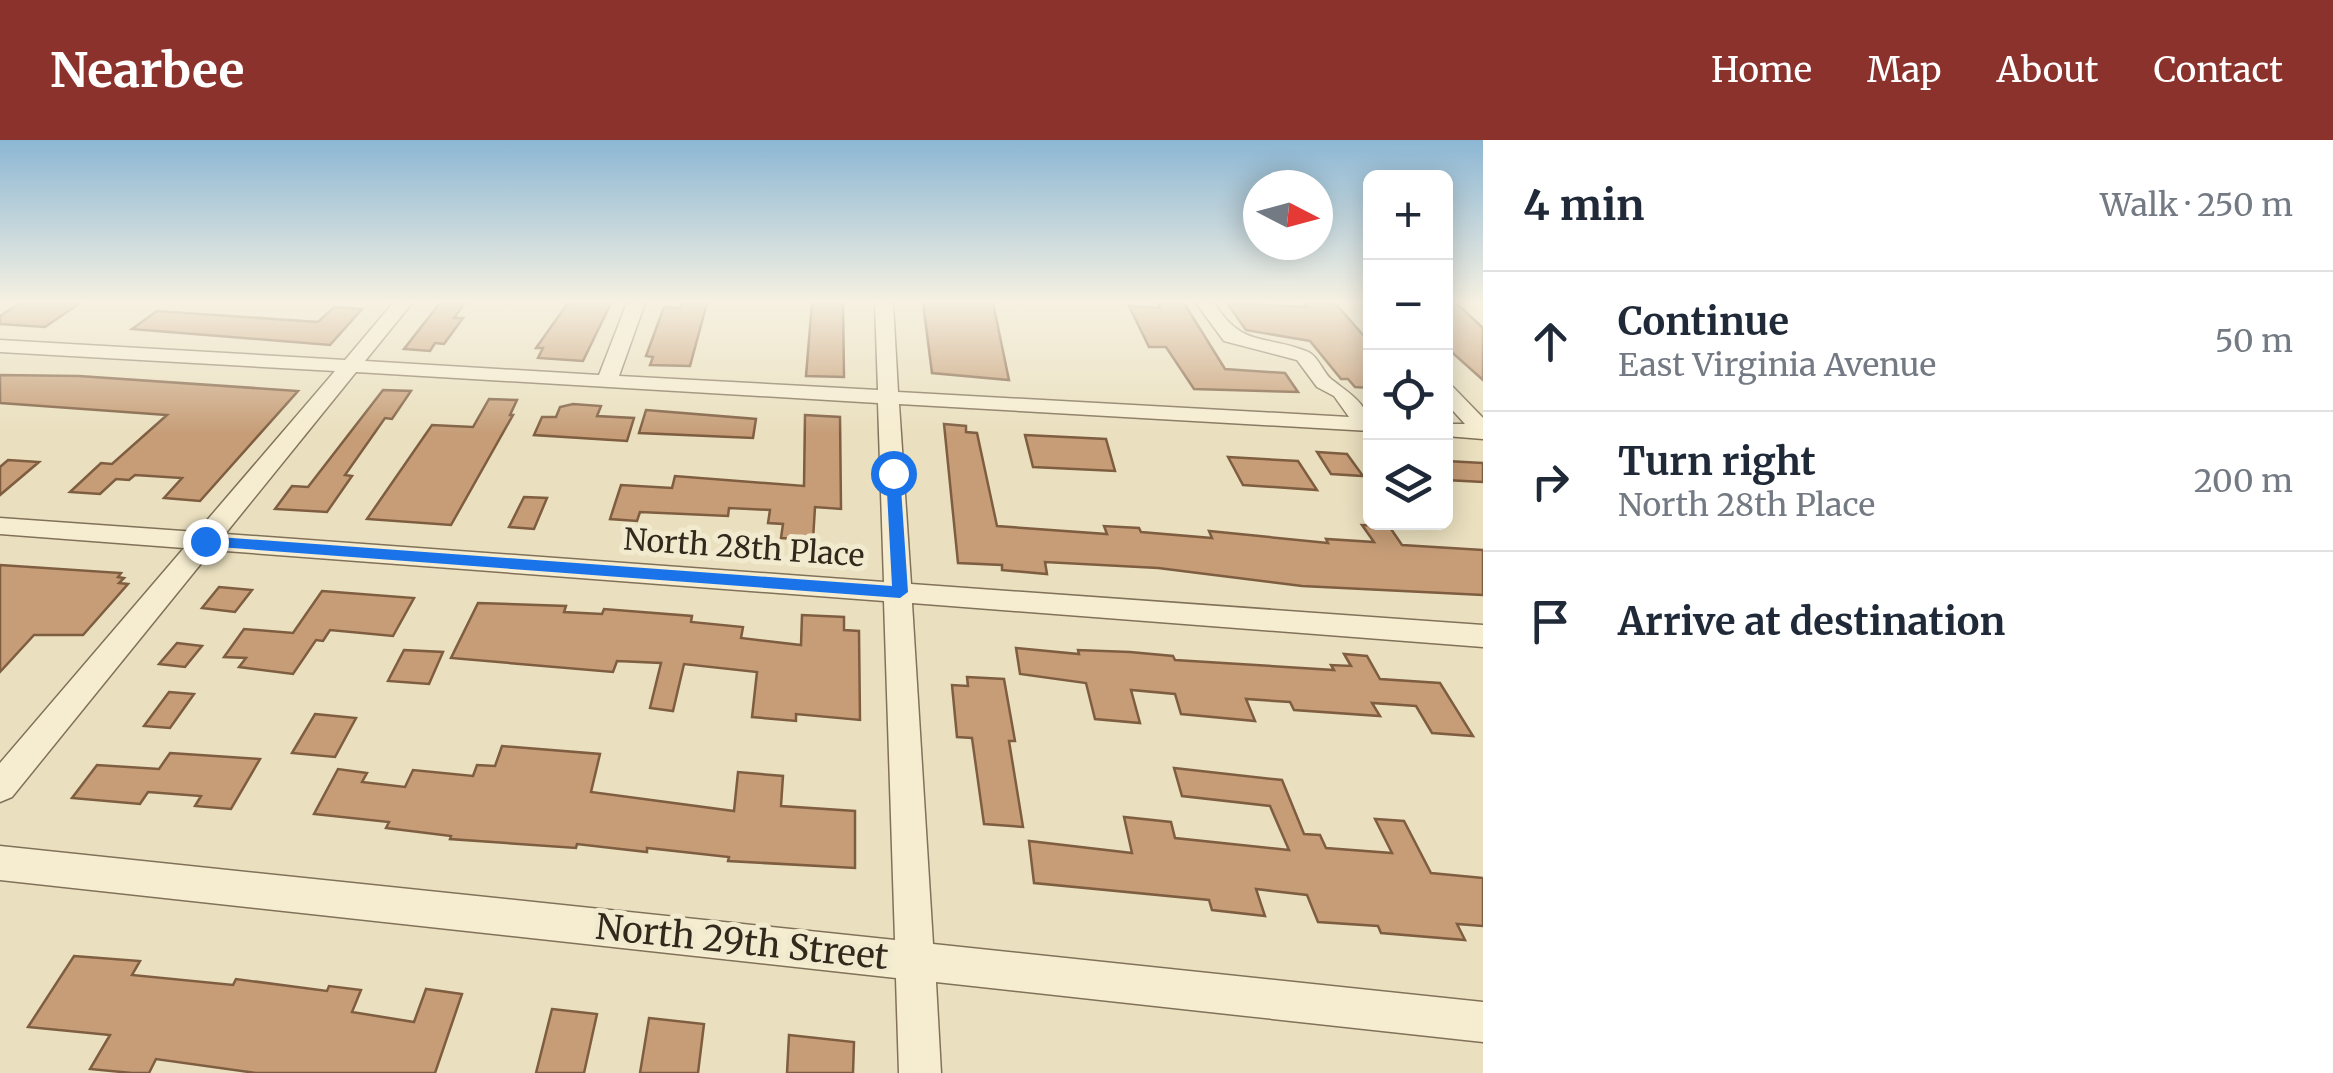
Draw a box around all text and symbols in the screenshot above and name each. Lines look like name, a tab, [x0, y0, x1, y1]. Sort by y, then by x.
text: Nearbee	[50, 40, 244, 100]
text: Home	[1711, 48, 1812, 92]
text: Map	[1867, 48, 1942, 92]
text: About	[1997, 48, 2098, 92]
text: Contact	[2153, 48, 2283, 92]
north arrow	[1243, 170, 1333, 260]
map controls	[1363, 170, 1453, 530]
button: +	[1363, 170, 1453, 260]
text: 4 min	[1523, 179, 1645, 231]
text: Walk · 250 m	[2100, 185, 2293, 225]
button: −	[1363, 260, 1453, 350]
text: Continue	[1618, 298, 1789, 345]
icon: ahead	[1523, 314, 1578, 369]
text: 50 m	[2215, 321, 2293, 361]
text: East Virginia Avenue	[1618, 345, 1936, 385]
button: locate	[1363, 350, 1453, 440]
text: Turn right	[1618, 438, 1816, 485]
button: layers	[1363, 440, 1453, 530]
route start	[871, 451, 917, 497]
icon: right	[1523, 454, 1578, 509]
text: 200 m	[2194, 461, 2293, 501]
text: North 28th Place	[1618, 485, 1875, 525]
route end	[183, 519, 229, 565]
street label: North 28th Place	[623, 520, 866, 574]
icon: arrive	[1523, 594, 1578, 649]
text: Arrive at destination	[1618, 598, 2005, 645]
street label: North 29th Street	[594, 905, 891, 979]

